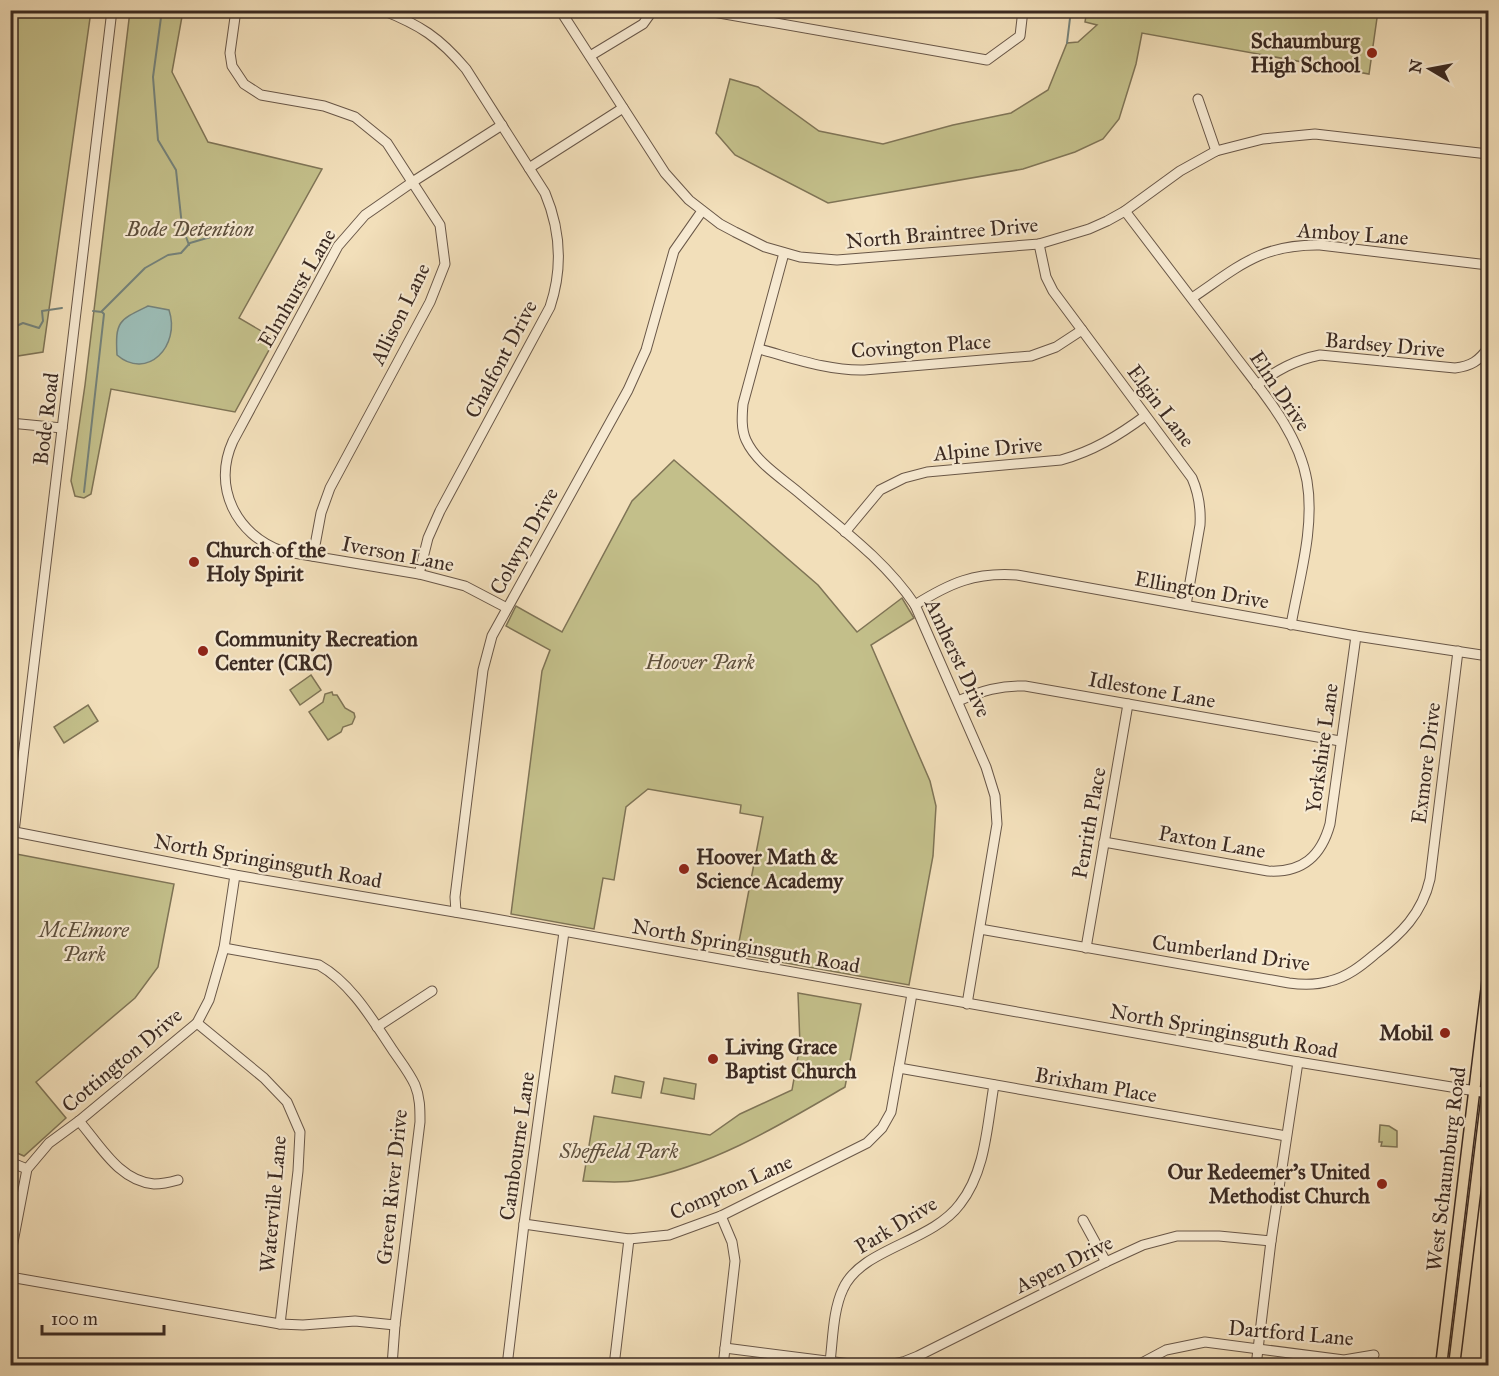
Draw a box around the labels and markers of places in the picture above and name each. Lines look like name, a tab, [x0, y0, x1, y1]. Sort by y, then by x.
place label: Schaumburg High School	[1250, 28, 1361, 78]
marker: Schaumburg High School	[1365, 46, 1379, 60]
place label: Church of the Holy Spirit	[206, 537, 326, 587]
marker: Church of the Holy Spirit	[187, 555, 201, 569]
place label: Community Recreation Center (CRC)	[215, 626, 419, 676]
marker: Community Recreation Center (CRC)	[196, 644, 210, 658]
place label: Hoover Math & Science Academy	[696, 844, 844, 894]
marker: Hoover Math & Science Academy	[677, 862, 691, 876]
place label: Mobil	[1379, 1020, 1434, 1046]
marker: Mobil	[1438, 1026, 1452, 1040]
place label: Living Grace Baptist Church	[725, 1034, 857, 1084]
marker: Living Grace Baptist Church	[706, 1052, 720, 1066]
place label: Our Redeemer's United Methodist Church	[1168, 1159, 1370, 1209]
marker: Our Redeemer's United Methodist Church	[1375, 1177, 1389, 1191]

